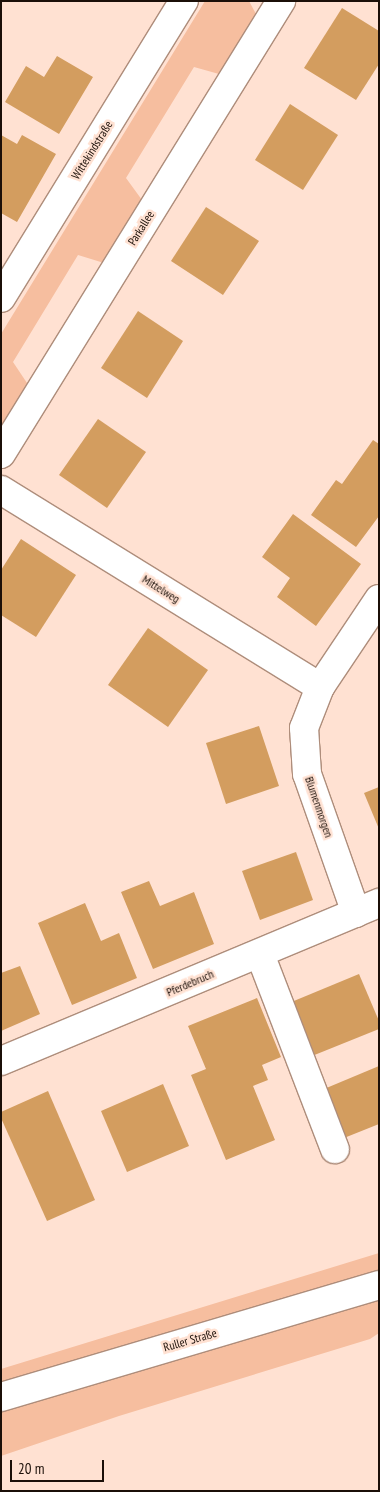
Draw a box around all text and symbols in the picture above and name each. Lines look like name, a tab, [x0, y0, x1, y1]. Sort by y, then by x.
street label: Wittekindstraße	[68, 118, 116, 182]
street label: Parkallee	[125, 208, 157, 248]
street label: Mittelweg	[140, 572, 182, 606]
street label: Blumenmorgen	[302, 775, 336, 839]
street label: Pferdebruch	[164, 967, 216, 999]
street label: Ruller Straße	[162, 1326, 218, 1354]
scale bar	[12, 1450, 106, 1482]
text: 20 m	[18, 1459, 44, 1478]

